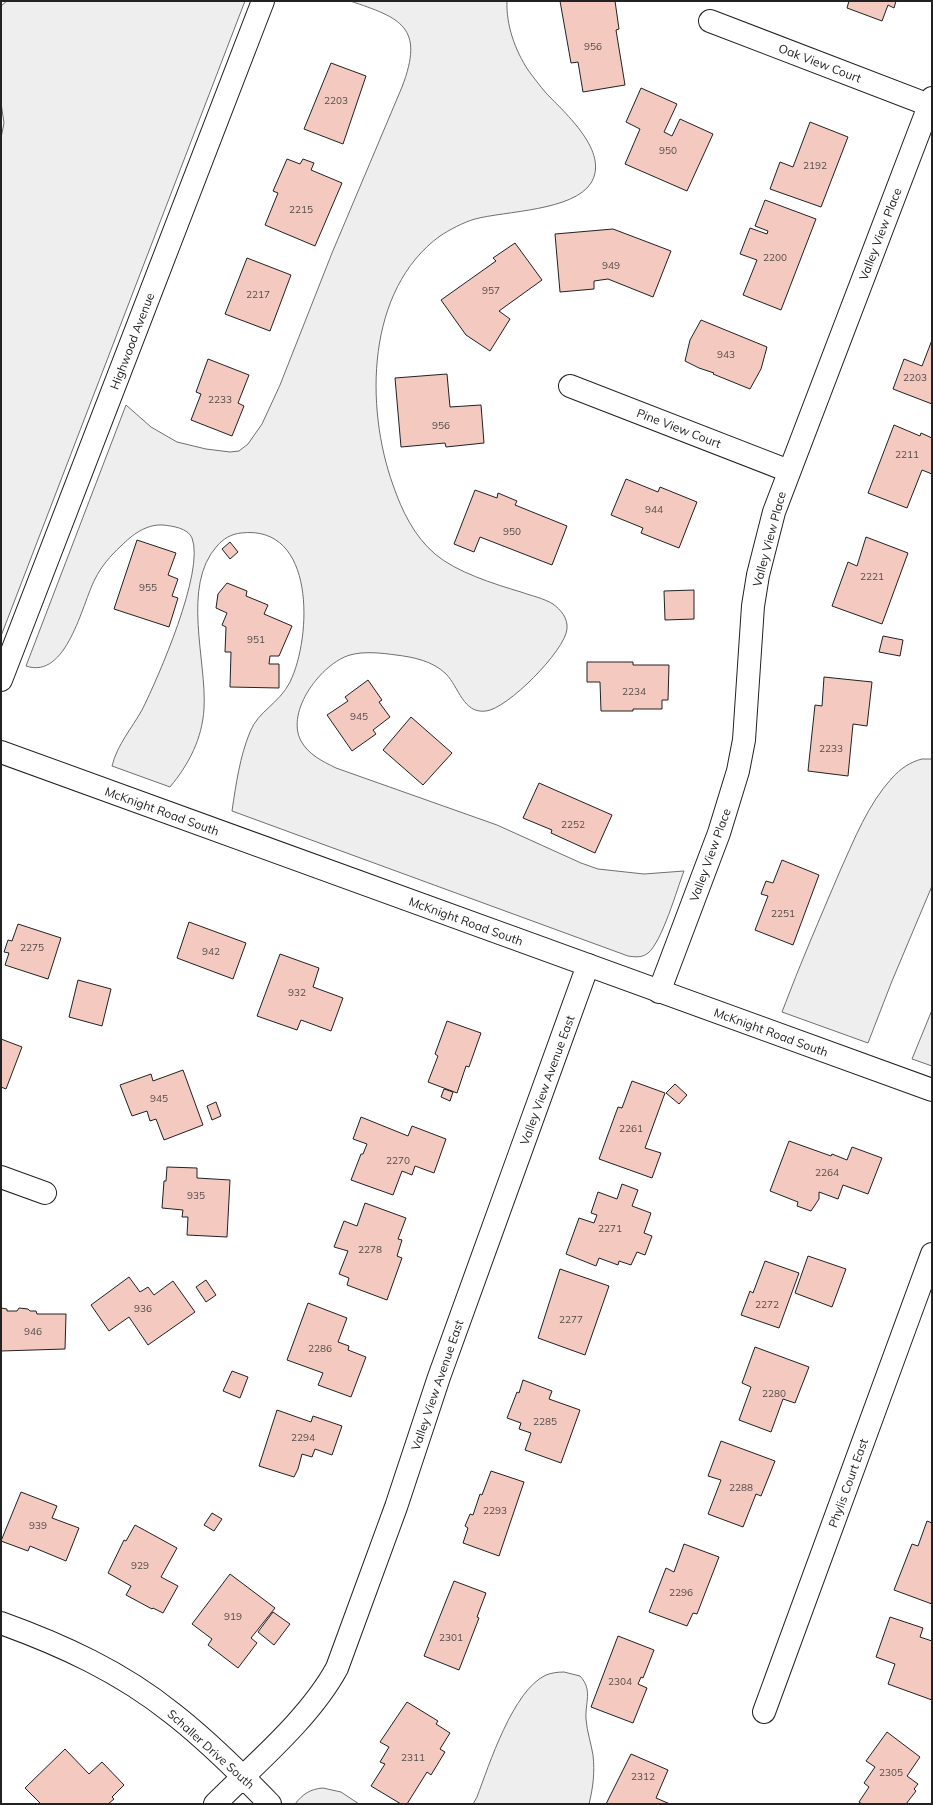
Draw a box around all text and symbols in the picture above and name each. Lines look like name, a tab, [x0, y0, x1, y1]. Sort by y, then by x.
house number: 956	[584, 40, 602, 53]
street label: Oak View Court	[776, 40, 864, 86]
house number: 2203	[324, 94, 348, 107]
house number: 950	[659, 144, 677, 157]
house number: 2192	[803, 159, 827, 172]
street label: Valley View Place	[855, 186, 905, 282]
house number: 2215	[289, 203, 313, 216]
house number: 2200	[763, 251, 787, 264]
house number: 949	[602, 259, 620, 272]
house number: 957	[482, 284, 500, 297]
house number: 2217	[246, 288, 270, 301]
street label: Highwood Avenue	[107, 290, 157, 392]
house number: 943	[717, 348, 735, 361]
house number: 2203	[903, 371, 927, 384]
house number: 2233	[208, 393, 232, 406]
street label: Pine View Court	[635, 405, 723, 451]
house number: 956	[432, 419, 450, 432]
house number: 2211	[895, 448, 919, 461]
street label: Valley View Place	[749, 490, 789, 588]
house number: 944	[645, 503, 663, 516]
house number: 950	[503, 525, 521, 538]
house number: 2221	[860, 570, 884, 583]
house number: 955	[139, 581, 157, 594]
house number: 951	[247, 633, 265, 646]
house number: 2234	[622, 685, 646, 698]
house number: 945	[350, 710, 368, 723]
house number: 2233	[819, 742, 843, 755]
street label: McKnight Road South	[103, 783, 221, 839]
street label: Valley View Place	[686, 806, 734, 904]
house number: 2252	[561, 818, 585, 831]
street label: McKnight Road South	[407, 893, 525, 949]
house number: 2251	[771, 907, 795, 920]
house number: 2275	[20, 941, 44, 954]
house number: 942	[202, 945, 220, 958]
house number: 932	[288, 986, 306, 999]
street label: McKnight Road South	[712, 1004, 830, 1060]
street label: Valley View Avenue East	[517, 1013, 577, 1147]
house number: 945	[150, 1092, 168, 1105]
house number: 2261	[619, 1122, 643, 1135]
house number: 2270	[386, 1154, 410, 1167]
house number: 2264	[815, 1166, 839, 1179]
house number: 935	[187, 1189, 205, 1202]
house number: 2271	[598, 1222, 622, 1235]
house number: 2278	[358, 1243, 382, 1256]
house number: 2272	[755, 1298, 779, 1311]
house number: 936	[134, 1302, 152, 1315]
house number: 2277	[559, 1313, 583, 1326]
street label: Valley View Avenue East	[408, 1318, 466, 1452]
house number: 946	[24, 1325, 42, 1338]
house number: 2286	[308, 1342, 332, 1355]
house number: 2280	[762, 1387, 786, 1400]
house number: 2285	[533, 1415, 557, 1428]
house number: 2294	[291, 1431, 315, 1444]
street label: Phylis Court East	[825, 1436, 871, 1530]
house number: 2288	[729, 1481, 753, 1494]
house number: 2293	[483, 1504, 507, 1517]
house number: 939	[29, 1519, 47, 1532]
house number: 929	[131, 1559, 149, 1572]
house number: 2296	[669, 1586, 693, 1599]
house number: 919	[224, 1610, 242, 1623]
house number: 2301	[439, 1631, 463, 1644]
house number: 2304	[608, 1675, 632, 1688]
street label: Schaller Drive South	[164, 1706, 258, 1792]
house number: 2311	[401, 1751, 425, 1764]
house number: 2305	[879, 1766, 903, 1779]
house number: 2312	[631, 1770, 655, 1783]

